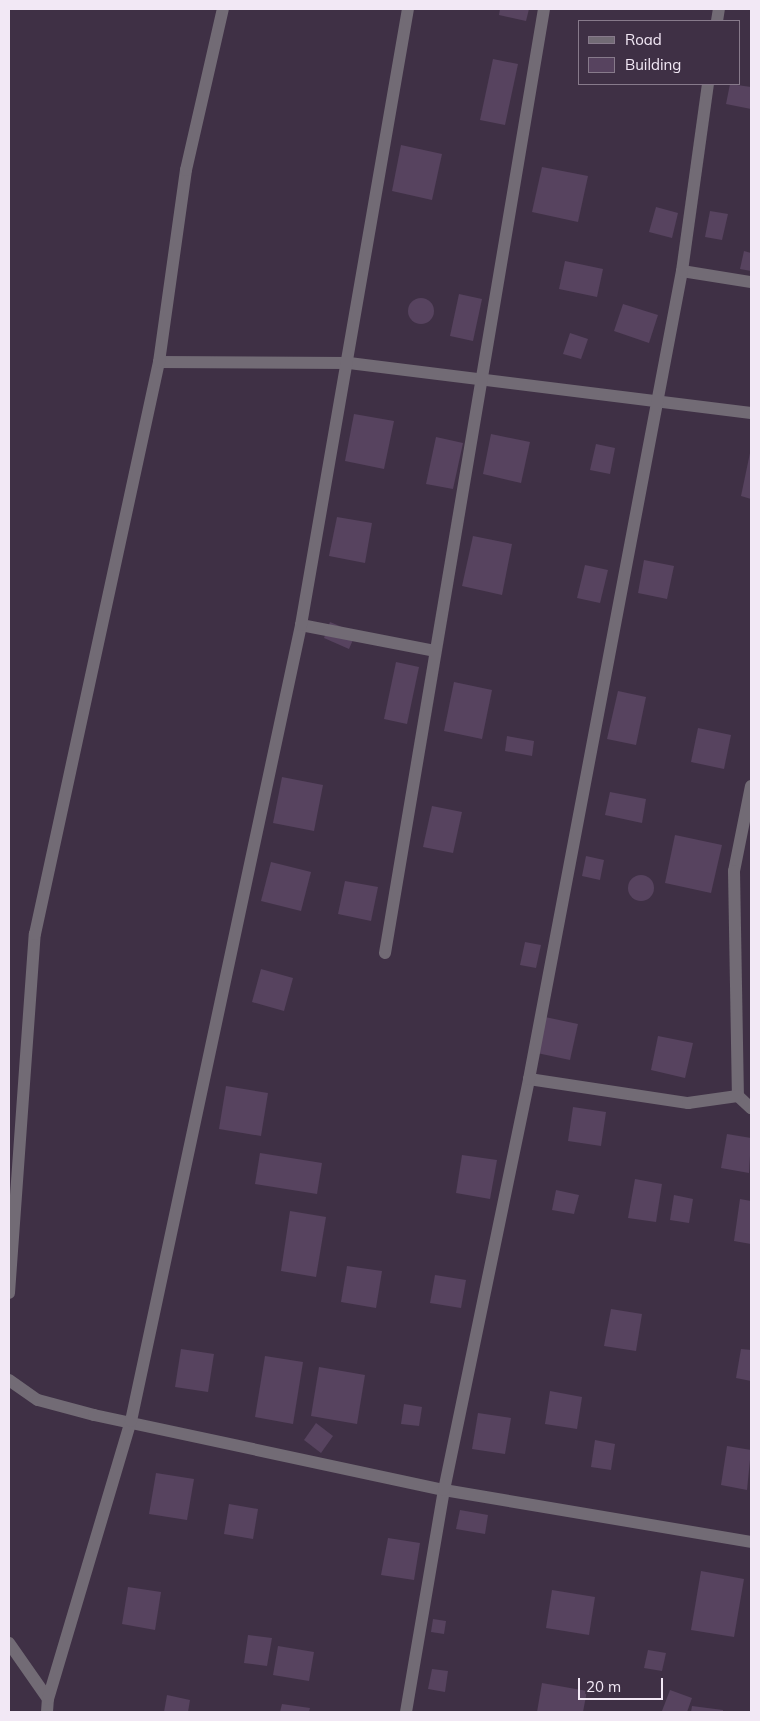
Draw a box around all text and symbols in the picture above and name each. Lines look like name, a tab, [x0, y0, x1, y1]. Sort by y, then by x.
legend	[578, 20, 740, 85]
text: Road	[625, 30, 662, 49]
text: Building	[625, 55, 681, 74]
scale bar	[580, 1668, 665, 1700]
text: 20 m	[586, 1677, 621, 1696]

